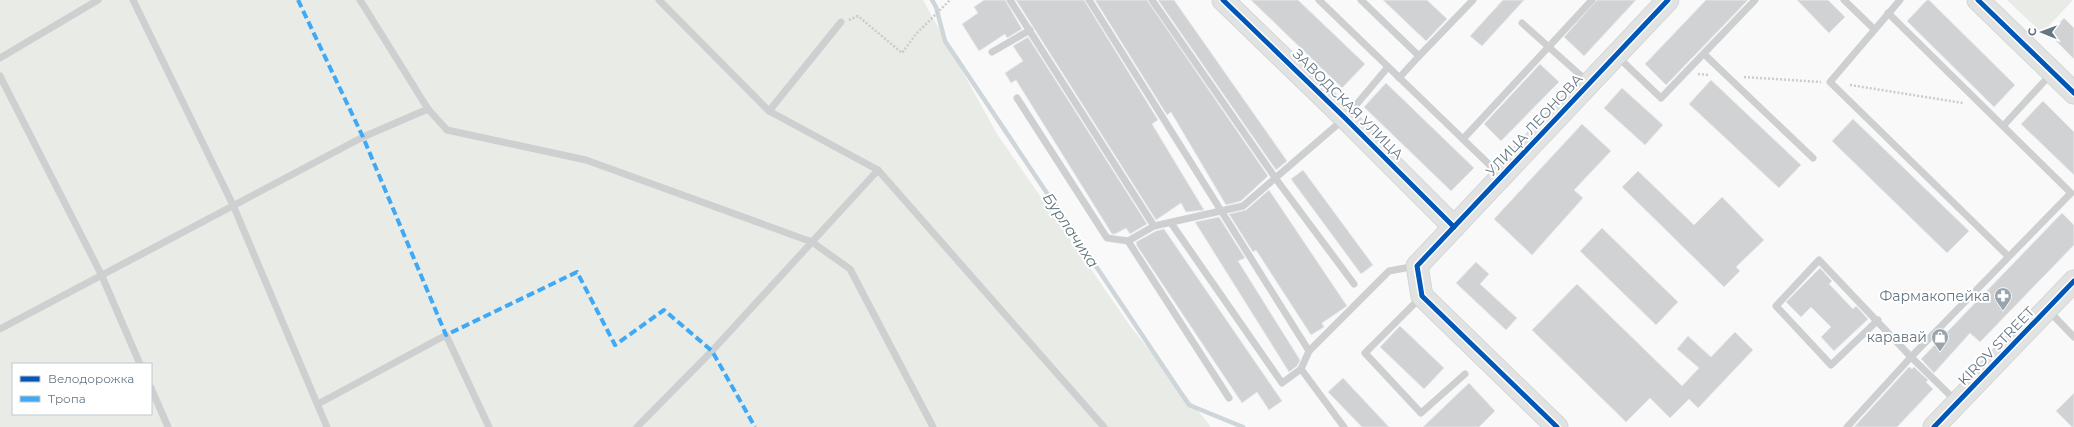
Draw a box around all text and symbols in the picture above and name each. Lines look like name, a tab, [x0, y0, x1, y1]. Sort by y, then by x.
north arrow	[2022, 12, 2062, 52]
text: С	[2025, 28, 2039, 36]
street label: ЗАВОДСКАЯ УЛИЦА	[1289, 45, 1408, 164]
street label: УЛИЦА ЛЕОНОВА	[1482, 70, 1587, 180]
water label: Бурлачиха	[1039, 189, 1103, 271]
pharmacy icon: Фармакопейка	[1993, 286, 2013, 311]
place label: Фармакопейка	[1880, 287, 1990, 305]
street label: KIROV STREET	[1954, 303, 2038, 389]
shop icon: каравай	[1930, 327, 1950, 352]
place label: каравай	[1867, 328, 1927, 346]
legend	[12, 363, 152, 415]
text: Велодорожка	[48, 371, 134, 386]
text: Тропа	[48, 391, 86, 406]

